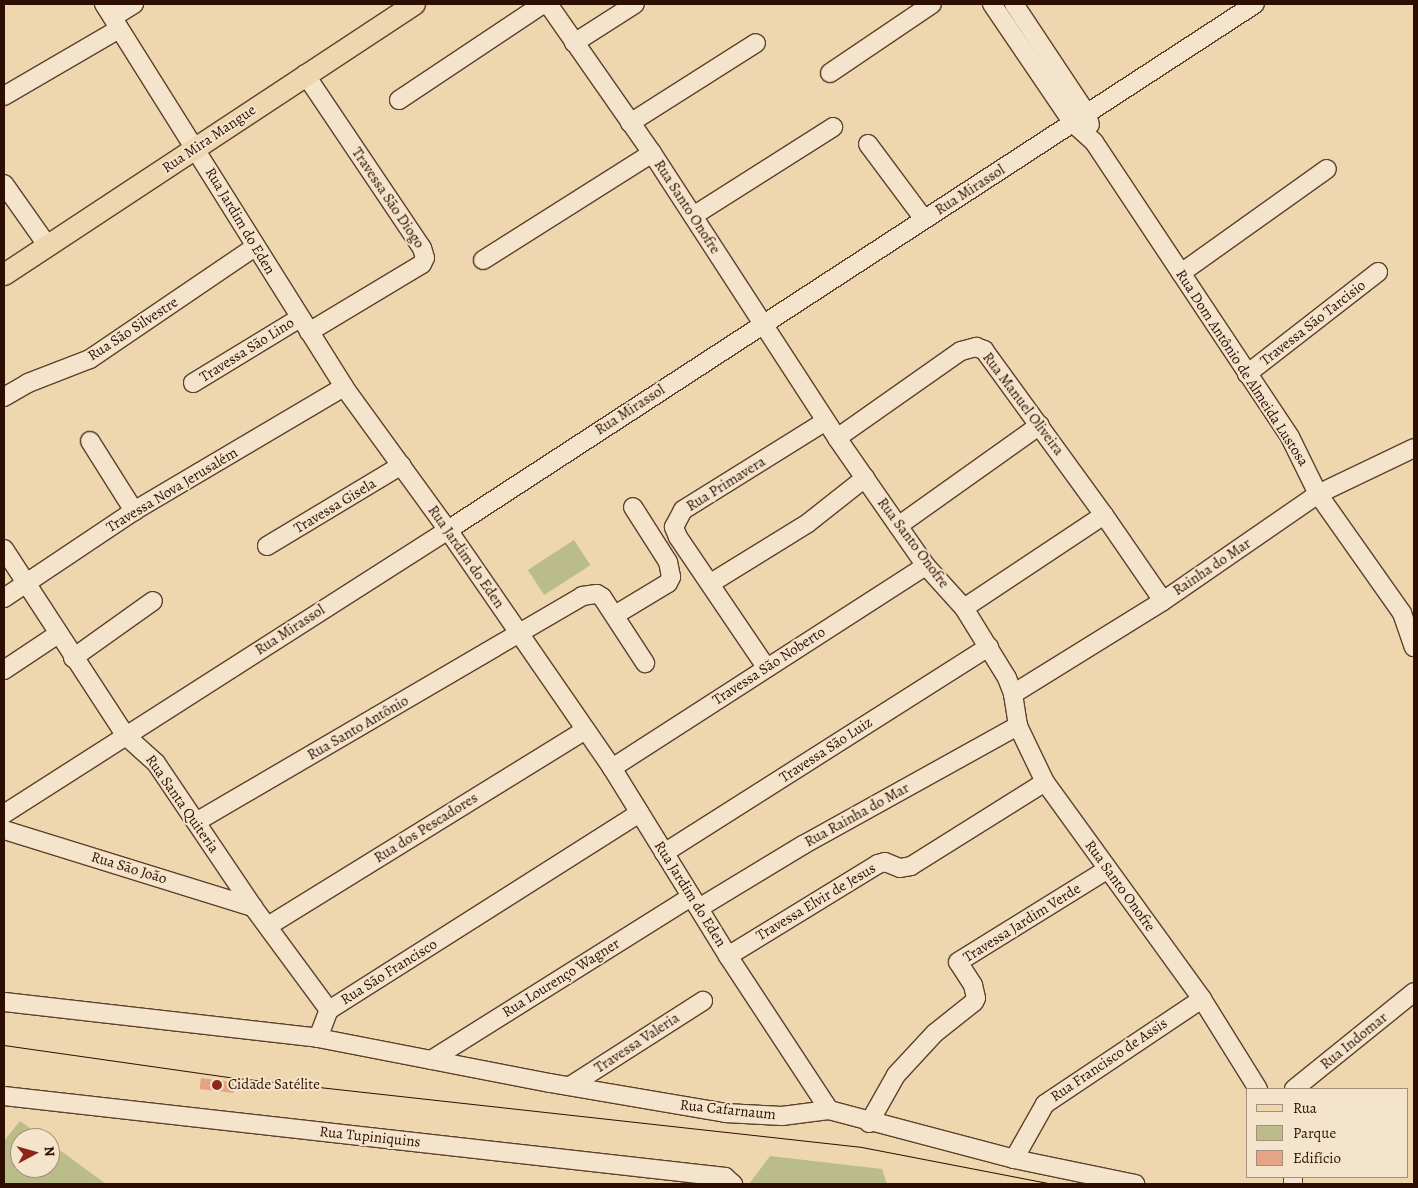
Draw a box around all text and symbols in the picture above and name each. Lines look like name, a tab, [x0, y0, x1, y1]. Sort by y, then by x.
street label: Rua Mira Mangue	[159, 101, 259, 177]
street label: Travessa São Diogo	[348, 144, 428, 252]
street label: Rua Santo Onofre	[650, 157, 724, 257]
street label: Rua Mirassol	[932, 161, 1008, 219]
street label: Rua Jardim do Eden	[201, 164, 279, 278]
street label: Rua Dom Antônio de Almeida Lustosa	[1172, 266, 1312, 470]
street label: Travessa São Tarcisio	[1257, 276, 1369, 370]
street label: Rua São Silvestre	[84, 293, 182, 365]
street label: Travessa São Lino	[197, 314, 297, 386]
street label: Rua Manuel Oliveira	[978, 349, 1068, 459]
street label: Rua Mirassol	[592, 381, 668, 439]
street label: Travessa Nova Jerusalém	[103, 444, 241, 536]
street label: Rua Primavera	[683, 453, 769, 515]
street label: Travessa Gisela	[291, 474, 379, 538]
street label: Rua Santo Onofre	[873, 494, 953, 592]
street label: Rua Jardim do Eden	[424, 502, 508, 612]
street label: Rainha do Mar	[1170, 534, 1254, 600]
street label: Rua Mirassol	[252, 601, 328, 659]
street label: Travessa São Noberto	[709, 623, 829, 709]
street label: Rua Santo Antônio	[304, 692, 412, 764]
street label: Travessa São Luiz	[776, 713, 876, 787]
street label: Rua Santa Quiteria	[141, 751, 223, 857]
street label: Rua Rainha do Mar	[802, 779, 912, 851]
street label: Rua dos Pescadores	[371, 789, 481, 867]
street label: Rua Santo Onofre	[1081, 837, 1159, 935]
street label: Rua Jardim do Eden	[650, 838, 730, 950]
street label: Rua São João	[89, 848, 169, 888]
street label: Travessa Elvir de Jesus	[753, 859, 879, 945]
street label: Travessa Jardim Verde	[960, 880, 1084, 966]
street label: Rua São Francisco	[337, 935, 441, 1009]
street label: Rua Lourenço Wagner	[499, 935, 623, 1021]
street label: Travessa Valeria	[591, 1009, 683, 1077]
street label: Rua Indomar	[1317, 1009, 1391, 1073]
street label: Rua Francisco de Assis	[1047, 1014, 1171, 1106]
place label: Cidade Satélite	[228, 1076, 320, 1094]
marker: Cidade Satélite	[210, 1078, 224, 1092]
legend	[1246, 1088, 1408, 1178]
street label: Rua Cafarnaum	[679, 1096, 777, 1124]
text: Rua	[1293, 1098, 1317, 1118]
street label: Rua Tupiniquins	[319, 1123, 421, 1151]
text: Parque	[1293, 1123, 1336, 1143]
north arrow	[10, 1128, 60, 1178]
text: N	[39, 1145, 59, 1158]
text: Edifício	[1293, 1148, 1341, 1168]

